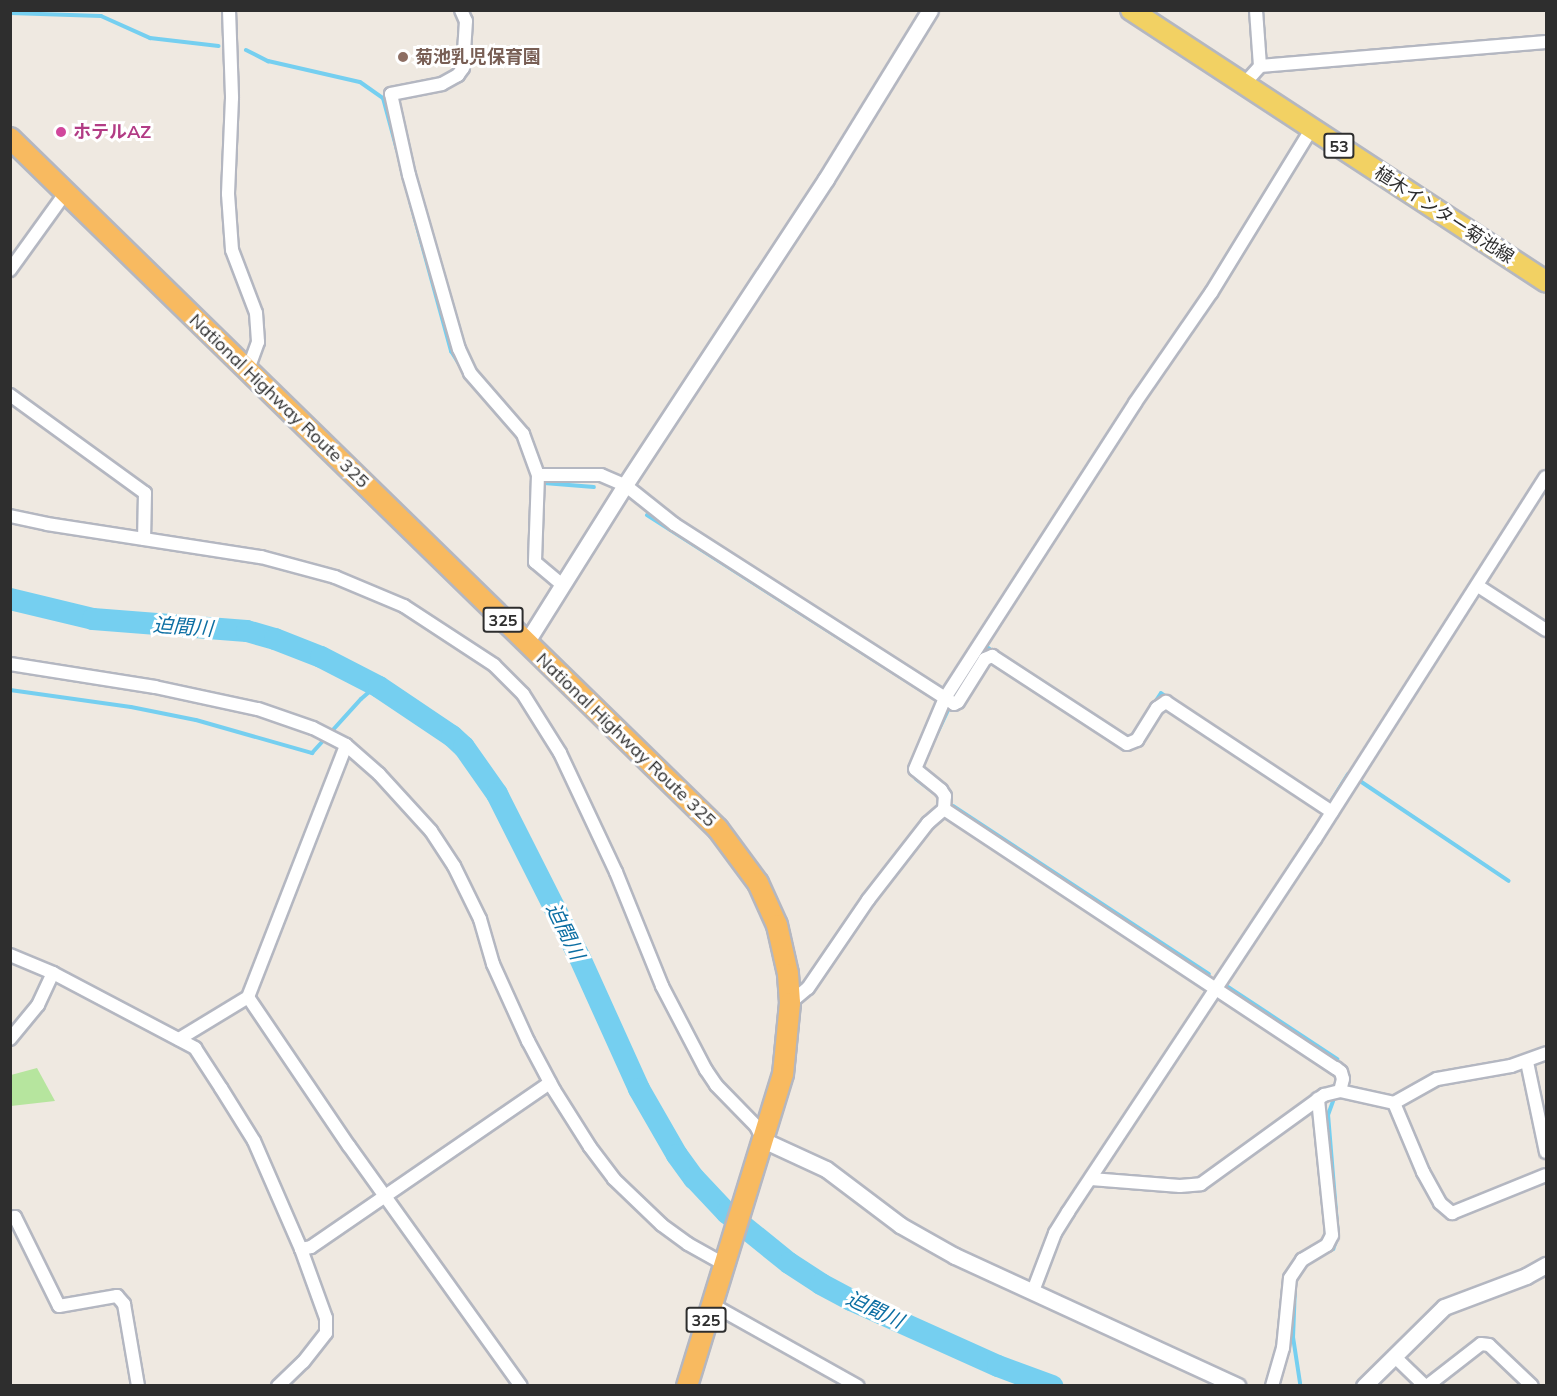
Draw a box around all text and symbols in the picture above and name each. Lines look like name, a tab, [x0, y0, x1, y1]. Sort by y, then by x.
place label: 菊池乳児保育園	[415, 46, 541, 68]
marker: 菊池乳児保育園	[396, 50, 410, 64]
place label: ホテルAZ	[73, 121, 151, 143]
marker: ホテルAZ	[54, 125, 68, 139]
road number: 53	[1322, 133, 1356, 159]
street label: 植木インター菊池線	[1370, 162, 1518, 268]
street label: National Highway Route 325	[185, 309, 373, 493]
road number: 325	[482, 607, 524, 633]
water label: 迫間川	[152, 612, 214, 640]
street label: National Highway Route 325	[532, 648, 720, 832]
water label: 迫間川	[542, 899, 590, 963]
water label: 迫間川	[843, 1285, 907, 1333]
road number: 325	[685, 1307, 727, 1333]

